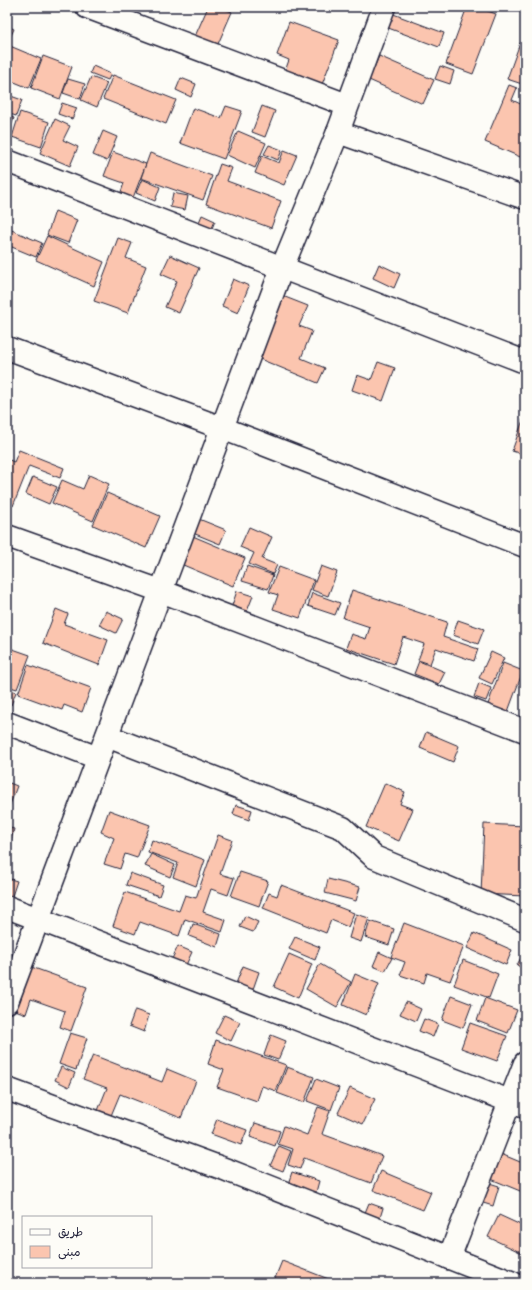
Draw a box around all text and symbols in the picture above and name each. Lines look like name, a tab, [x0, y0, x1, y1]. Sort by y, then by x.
legend	[22, 1216, 152, 1268]
text: طريق	[58, 1225, 83, 1240]
text: مبنى	[58, 1245, 81, 1260]

